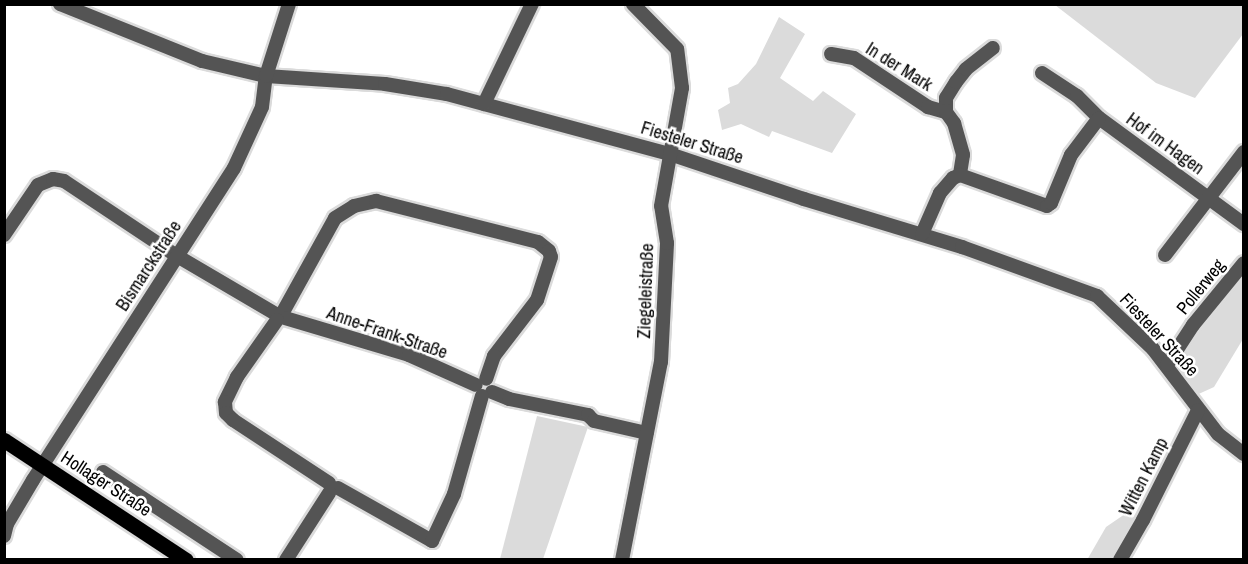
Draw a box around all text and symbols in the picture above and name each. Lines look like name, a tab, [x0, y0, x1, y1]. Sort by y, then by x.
street label: In der Mark	[862, 38, 936, 96]
street label: Hof im Hagen	[1122, 109, 1208, 179]
street label: Fiesteler Straße	[638, 117, 746, 169]
street label: Bismarckstraße	[112, 217, 186, 315]
street label: Ziegeleistraße	[634, 243, 658, 339]
street label: Pollerweg	[1172, 255, 1230, 319]
street label: Fiesteler Straße	[1115, 289, 1203, 381]
street label: Anne-Frank-Straße	[324, 302, 450, 364]
street label: Witten Kamp	[1115, 434, 1173, 520]
street label: Hollager Straße	[57, 447, 155, 521]

